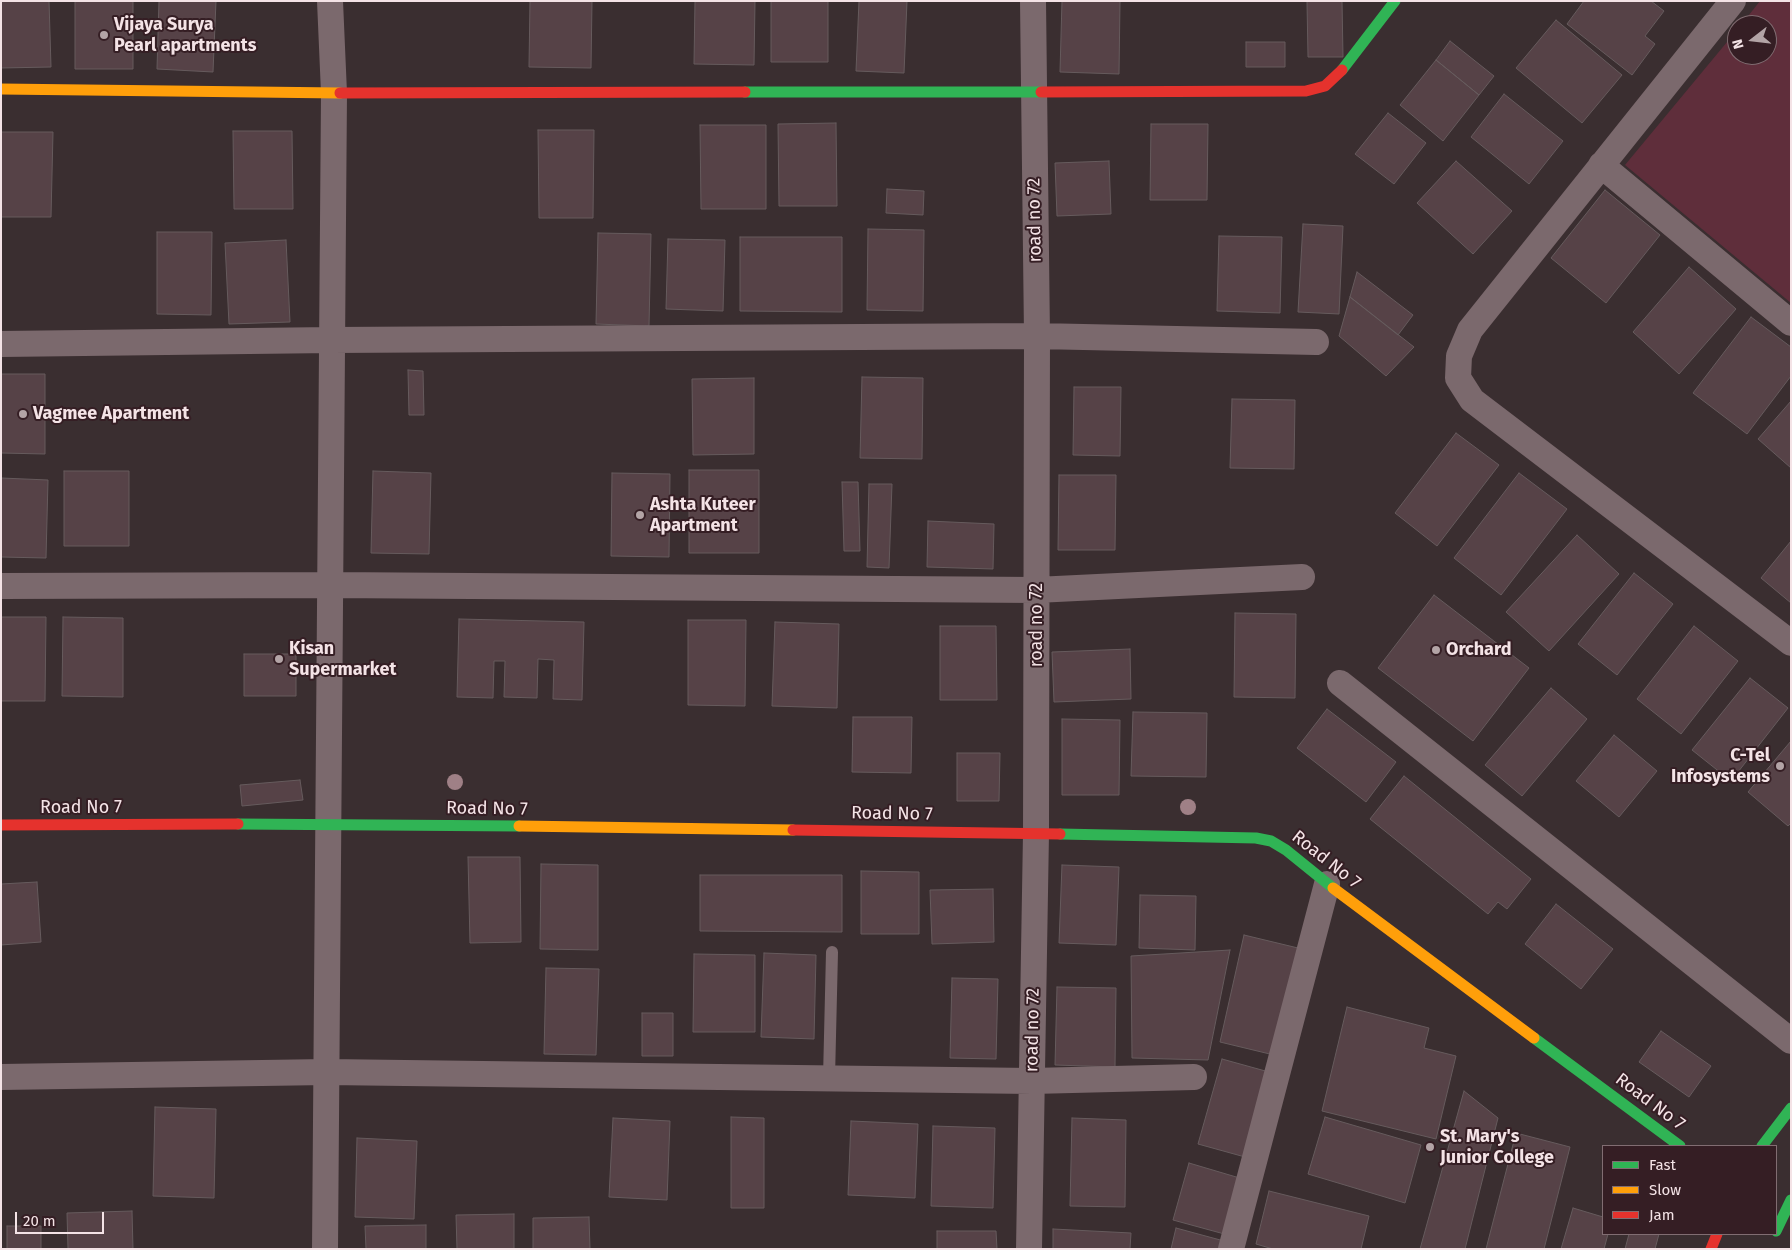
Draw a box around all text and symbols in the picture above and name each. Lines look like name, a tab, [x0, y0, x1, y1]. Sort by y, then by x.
place label: Vijaya Surya Pearl apartments	[114, 14, 256, 56]
north arrow	[1727, 15, 1777, 65]
marker: Vijaya Surya Pearl apartments	[98, 29, 110, 41]
text: N	[1729, 37, 1748, 51]
street label: road no 72	[1023, 178, 1047, 262]
place label: Vagmee Apartment	[33, 403, 189, 425]
marker: Vagmee Apartment	[17, 408, 29, 420]
place label: Ashta Kuteer Apartment	[650, 494, 756, 536]
marker: Ashta Kuteer Apartment	[634, 509, 646, 521]
street label: road no 72	[1026, 583, 1048, 667]
place label: Kisan Supermarket	[289, 638, 396, 681]
place label: Orchard	[1446, 639, 1511, 661]
marker: Orchard	[1430, 644, 1442, 656]
marker: Kisan Supermarket	[273, 653, 285, 665]
place label: C-Tel Infosystems	[1671, 745, 1770, 788]
marker: C-Tel Infosystems	[1774, 760, 1786, 772]
street label: Road No 7	[40, 797, 122, 819]
street label: Road No 7	[446, 797, 528, 821]
street label: Road No 7	[851, 802, 933, 826]
street label: Road No 7	[1287, 826, 1365, 894]
street label: road no 72	[1021, 988, 1045, 1072]
street label: Road No 7	[1611, 1069, 1689, 1135]
place label: St. Mary's Junior College	[1440, 1126, 1554, 1168]
marker: St. Mary's Junior College	[1424, 1141, 1436, 1153]
legend	[1602, 1145, 1777, 1235]
text: Fast	[1649, 1156, 1676, 1174]
text: Slow	[1649, 1181, 1681, 1199]
scale bar	[18, 1202, 106, 1234]
text: Jam	[1649, 1206, 1675, 1224]
text: 20 m	[23, 1212, 56, 1230]

